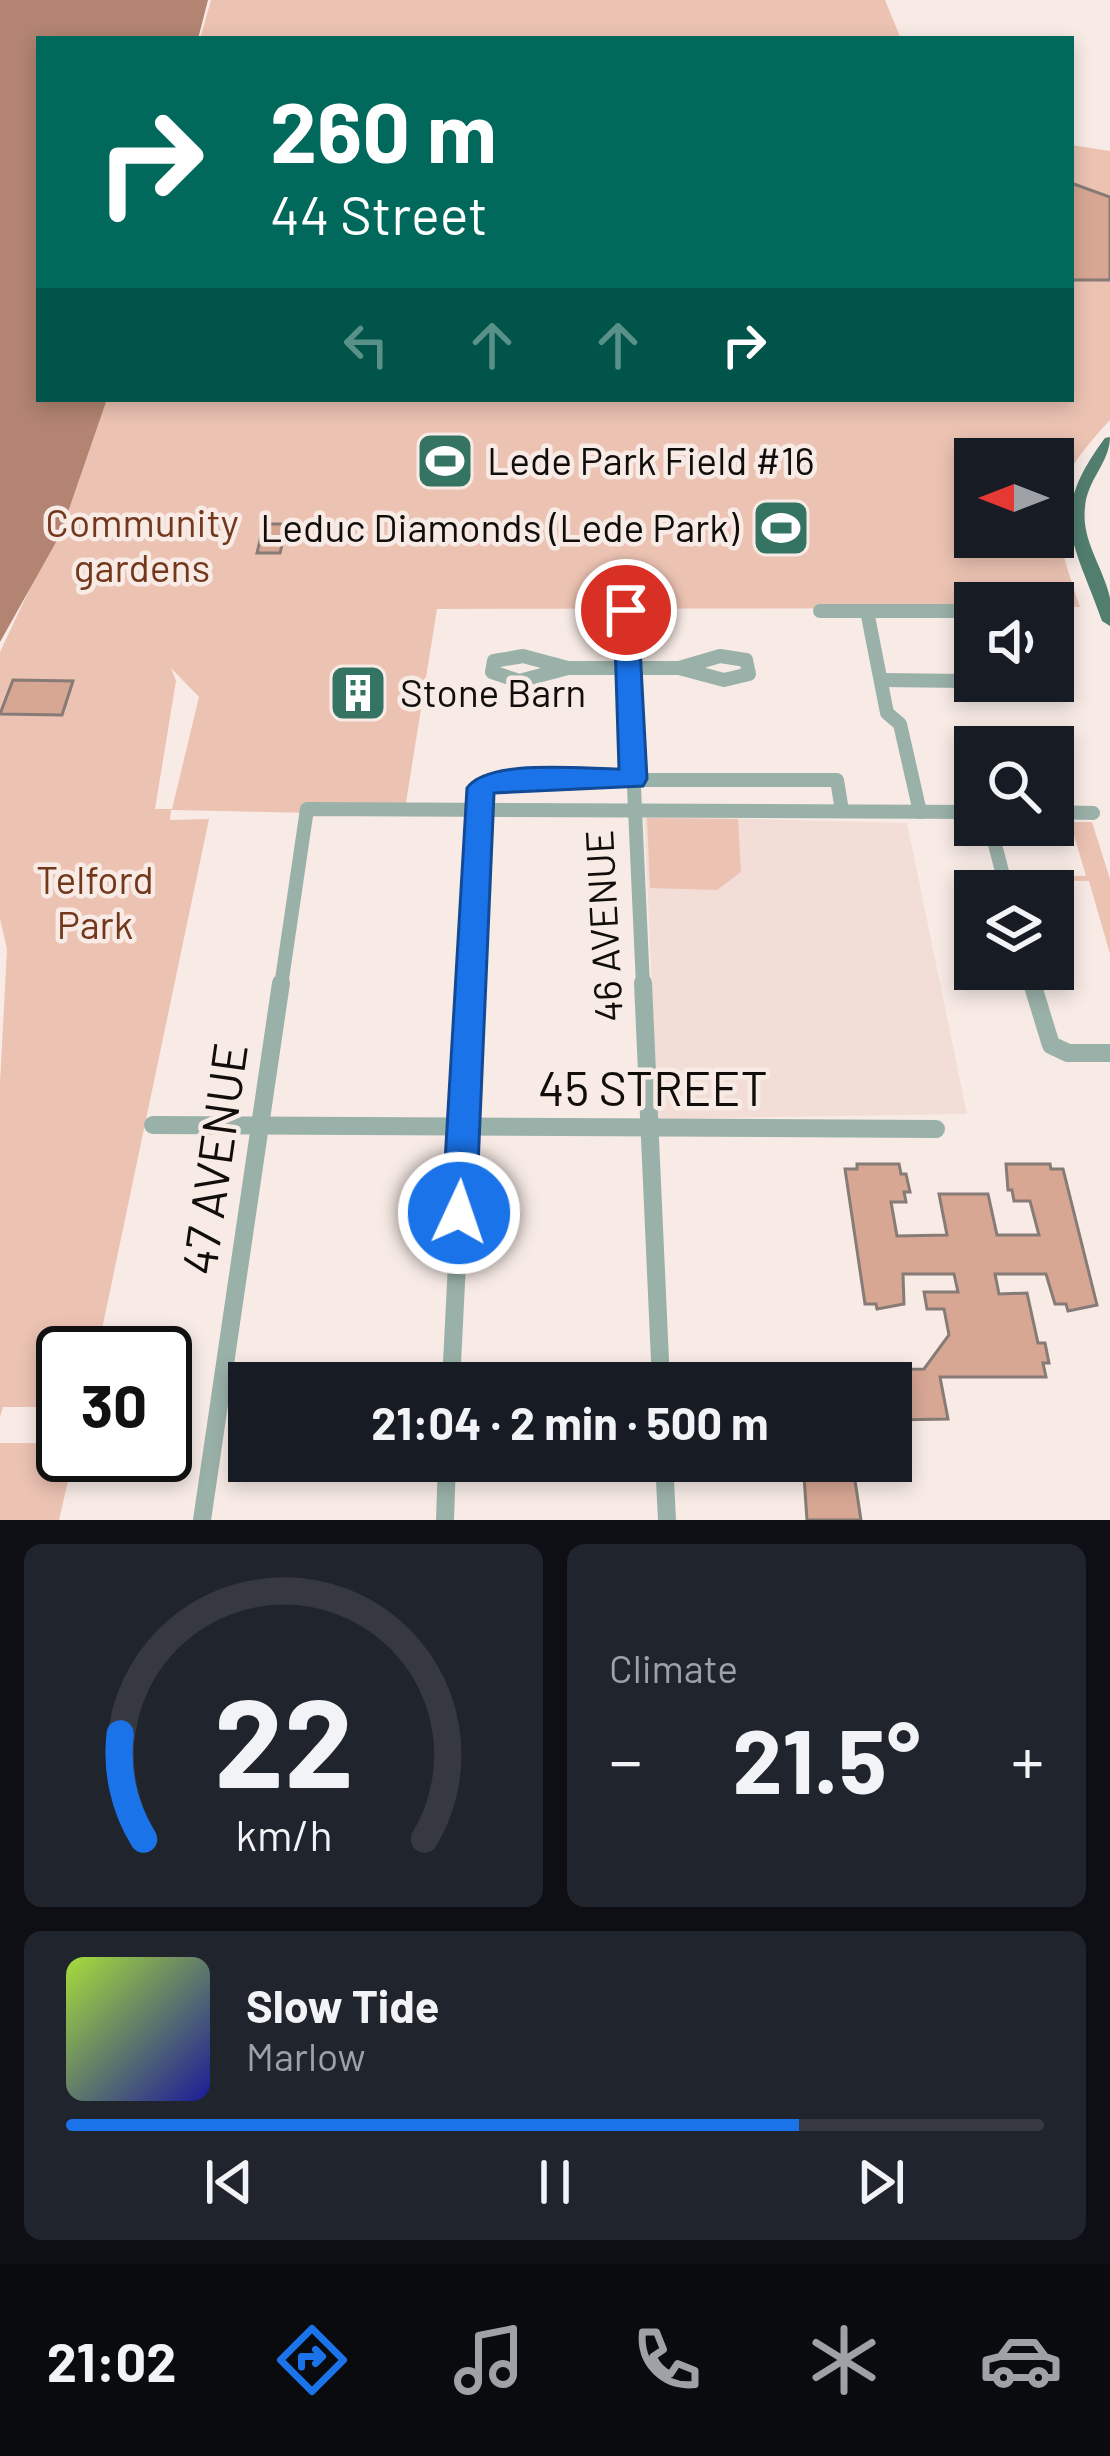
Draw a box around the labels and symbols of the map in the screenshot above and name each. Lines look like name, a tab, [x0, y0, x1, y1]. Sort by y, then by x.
sports icon: Lede Park Field #16	[414, 430, 476, 492]
place label: Lede Park Field #16	[487, 436, 815, 483]
north arrow	[954, 438, 1074, 558]
sports icon: Leduc Diamonds (Lede Park)	[750, 497, 812, 559]
park label: Community gardens	[45, 498, 239, 590]
place label: Leduc Diamonds (Lede Park)	[260, 503, 740, 550]
pin	[575, 559, 677, 661]
building icon: Stone Barn	[327, 662, 389, 724]
place label: Stone Barn	[400, 668, 586, 715]
street label: 46 AVENUE	[574, 829, 631, 1023]
park label: Telford Park	[36, 855, 154, 947]
street label: 47 AVENUE	[168, 1039, 258, 1278]
street label: 45 STREET	[538, 1058, 768, 1116]
position arrow	[396, 1150, 522, 1276]
speed limit sign: 30	[36, 1326, 192, 1482]

